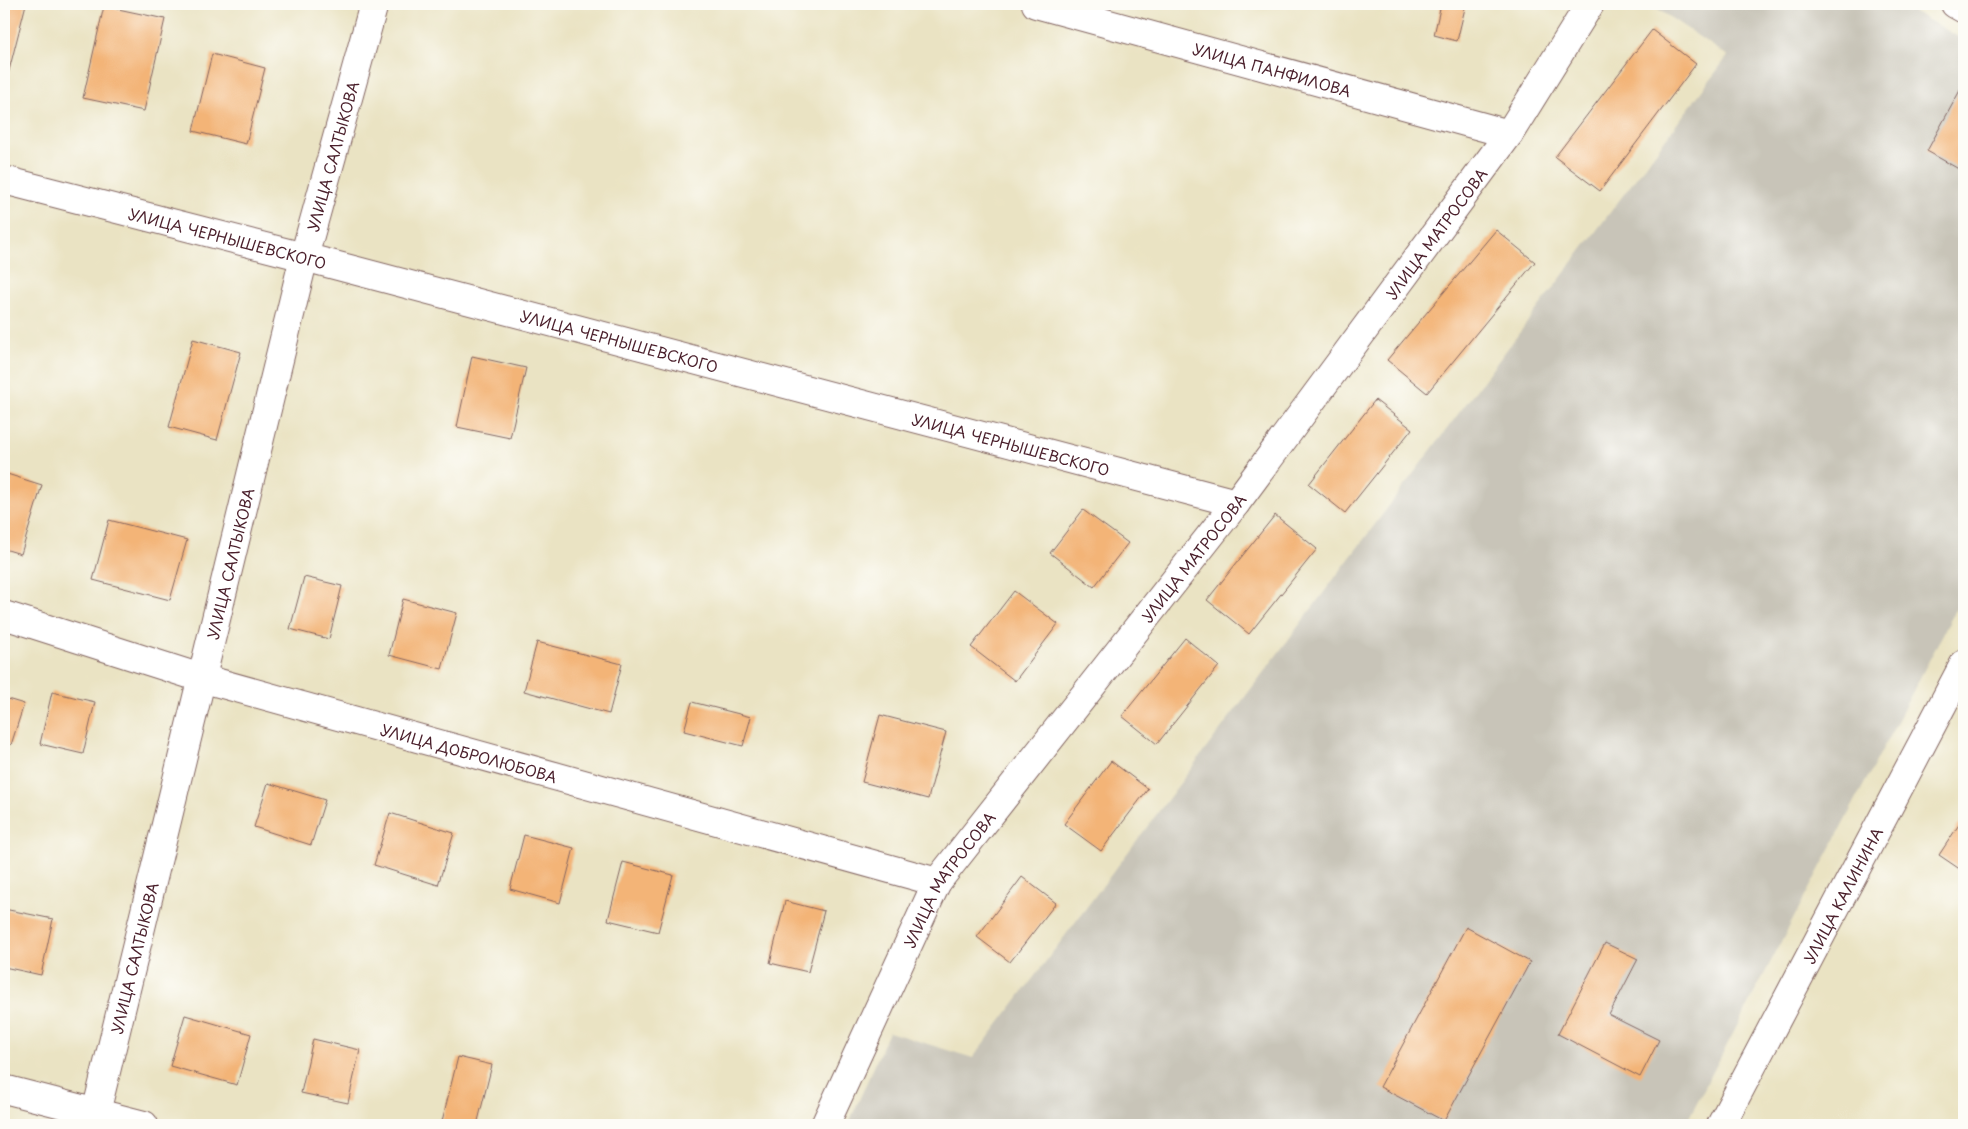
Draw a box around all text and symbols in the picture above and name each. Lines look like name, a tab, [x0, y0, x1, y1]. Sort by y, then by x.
street label: УЛИЦА ПАНФИЛОВА	[1191, 36, 1354, 102]
street label: УЛИЦА САЛТЫКОВА	[300, 78, 364, 234]
street label: УЛИЦА МАТРОСОВА	[1379, 163, 1492, 303]
street label: УЛИЦА ЧЕРНЫШЕВСКОГО	[126, 201, 329, 274]
street label: УЛИЦА ЧЕРНЫШЕВСКОГО	[518, 303, 721, 377]
street label: УЛИЦА ЧЕРНЫШЕВСКОГО	[910, 407, 1112, 481]
street label: УЛИЦА САЛТЫКОВА	[200, 485, 259, 641]
street label: УЛИЦА МАТРОСОВА	[1135, 488, 1251, 627]
street label: УЛИЦА ДОБРОЛЮБОВА	[378, 717, 560, 788]
street label: УЛИЦА МАТРОСОВА	[897, 806, 1000, 951]
street label: УЛИЦА КАЛИНИНА	[1797, 823, 1888, 967]
street label: УЛИЦА САЛТЫКОВА	[104, 880, 163, 1036]

